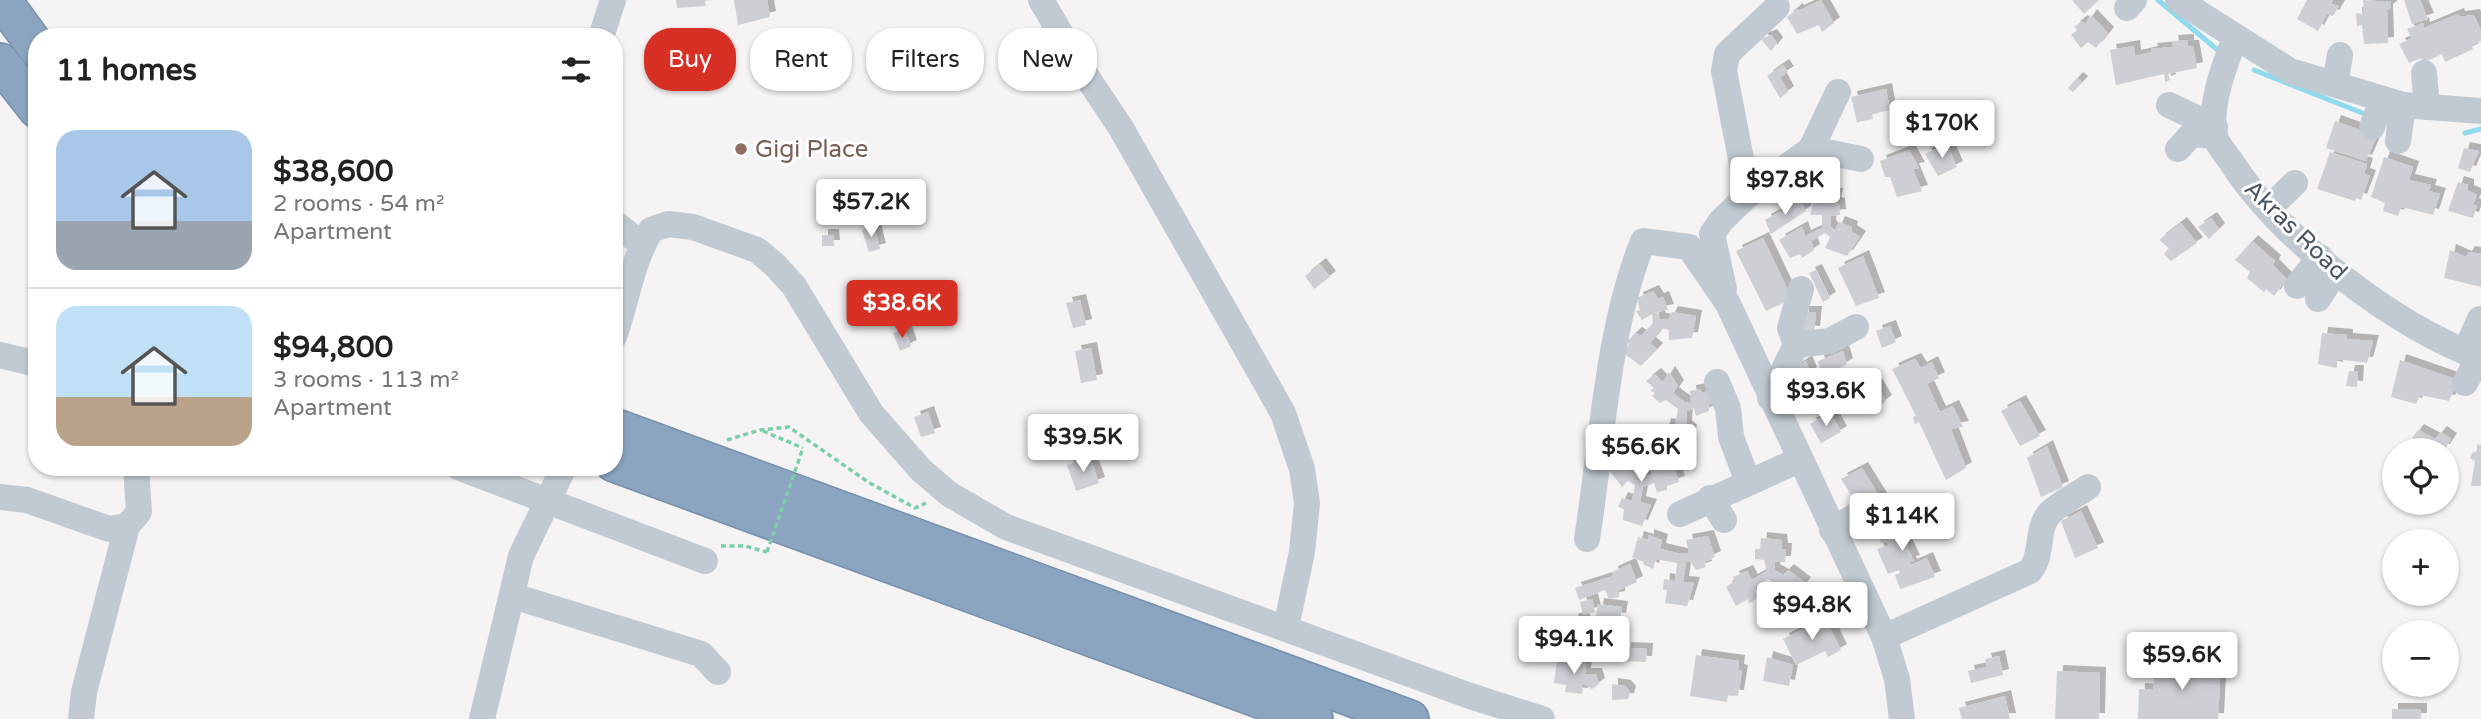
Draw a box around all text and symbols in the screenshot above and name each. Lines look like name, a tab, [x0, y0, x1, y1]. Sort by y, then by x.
chip: Buy	[644, 28, 736, 91]
chip: Rent	[750, 28, 852, 91]
chip: Filters	[866, 28, 984, 91]
chip: New	[998, 28, 1097, 91]
icon: filters	[557, 51, 595, 89]
text: 11 homes	[56, 52, 197, 89]
pin: $170K	[1893, 100, 1991, 160]
text: $170K	[1906, 109, 1978, 137]
place label: Gigi Place	[755, 135, 868, 164]
marker: Gigi Place	[733, 141, 749, 157]
text: $38,600	[273, 153, 393, 190]
icon: home	[112, 158, 196, 242]
pin: $97.8K	[1728, 158, 1842, 217]
text: $97.8K	[1746, 166, 1824, 194]
street label: Akras Road	[2238, 174, 2353, 286]
pin: $57.2K	[814, 180, 928, 239]
text: $57.2K	[832, 188, 910, 216]
text: 2 rooms · 54 m²	[273, 190, 444, 218]
text: Apartment	[273, 218, 392, 246]
pin: $38.6K	[845, 280, 959, 340]
text: $38.6K	[863, 289, 941, 317]
text: $94,800	[273, 329, 393, 366]
icon: home	[112, 334, 196, 418]
text: 3 rooms · 113 m²	[273, 366, 459, 394]
pin: $93.6K	[1769, 368, 1883, 428]
text: $93.6K	[1787, 377, 1865, 405]
text: Apartment	[273, 394, 392, 422]
pin: $39.5K	[1026, 414, 1140, 474]
text: $39.5K	[1044, 423, 1122, 451]
pin: $56.6K	[1584, 424, 1698, 484]
text: $56.6K	[1602, 433, 1680, 461]
map controls	[2382, 438, 2459, 697]
button: locate	[2382, 438, 2459, 515]
pin: $114K	[1853, 494, 1951, 553]
text: $114K	[1866, 502, 1938, 530]
button: +	[2382, 529, 2459, 606]
pin: $94.8K	[1755, 582, 1869, 642]
text: $94.8K	[1773, 591, 1851, 619]
pin: $94.1K	[1517, 616, 1631, 676]
button: −	[2382, 620, 2459, 697]
text: $94.1K	[1535, 625, 1613, 653]
pin: $59.6K	[2125, 632, 2239, 692]
text: $59.6K	[2143, 641, 2221, 669]

